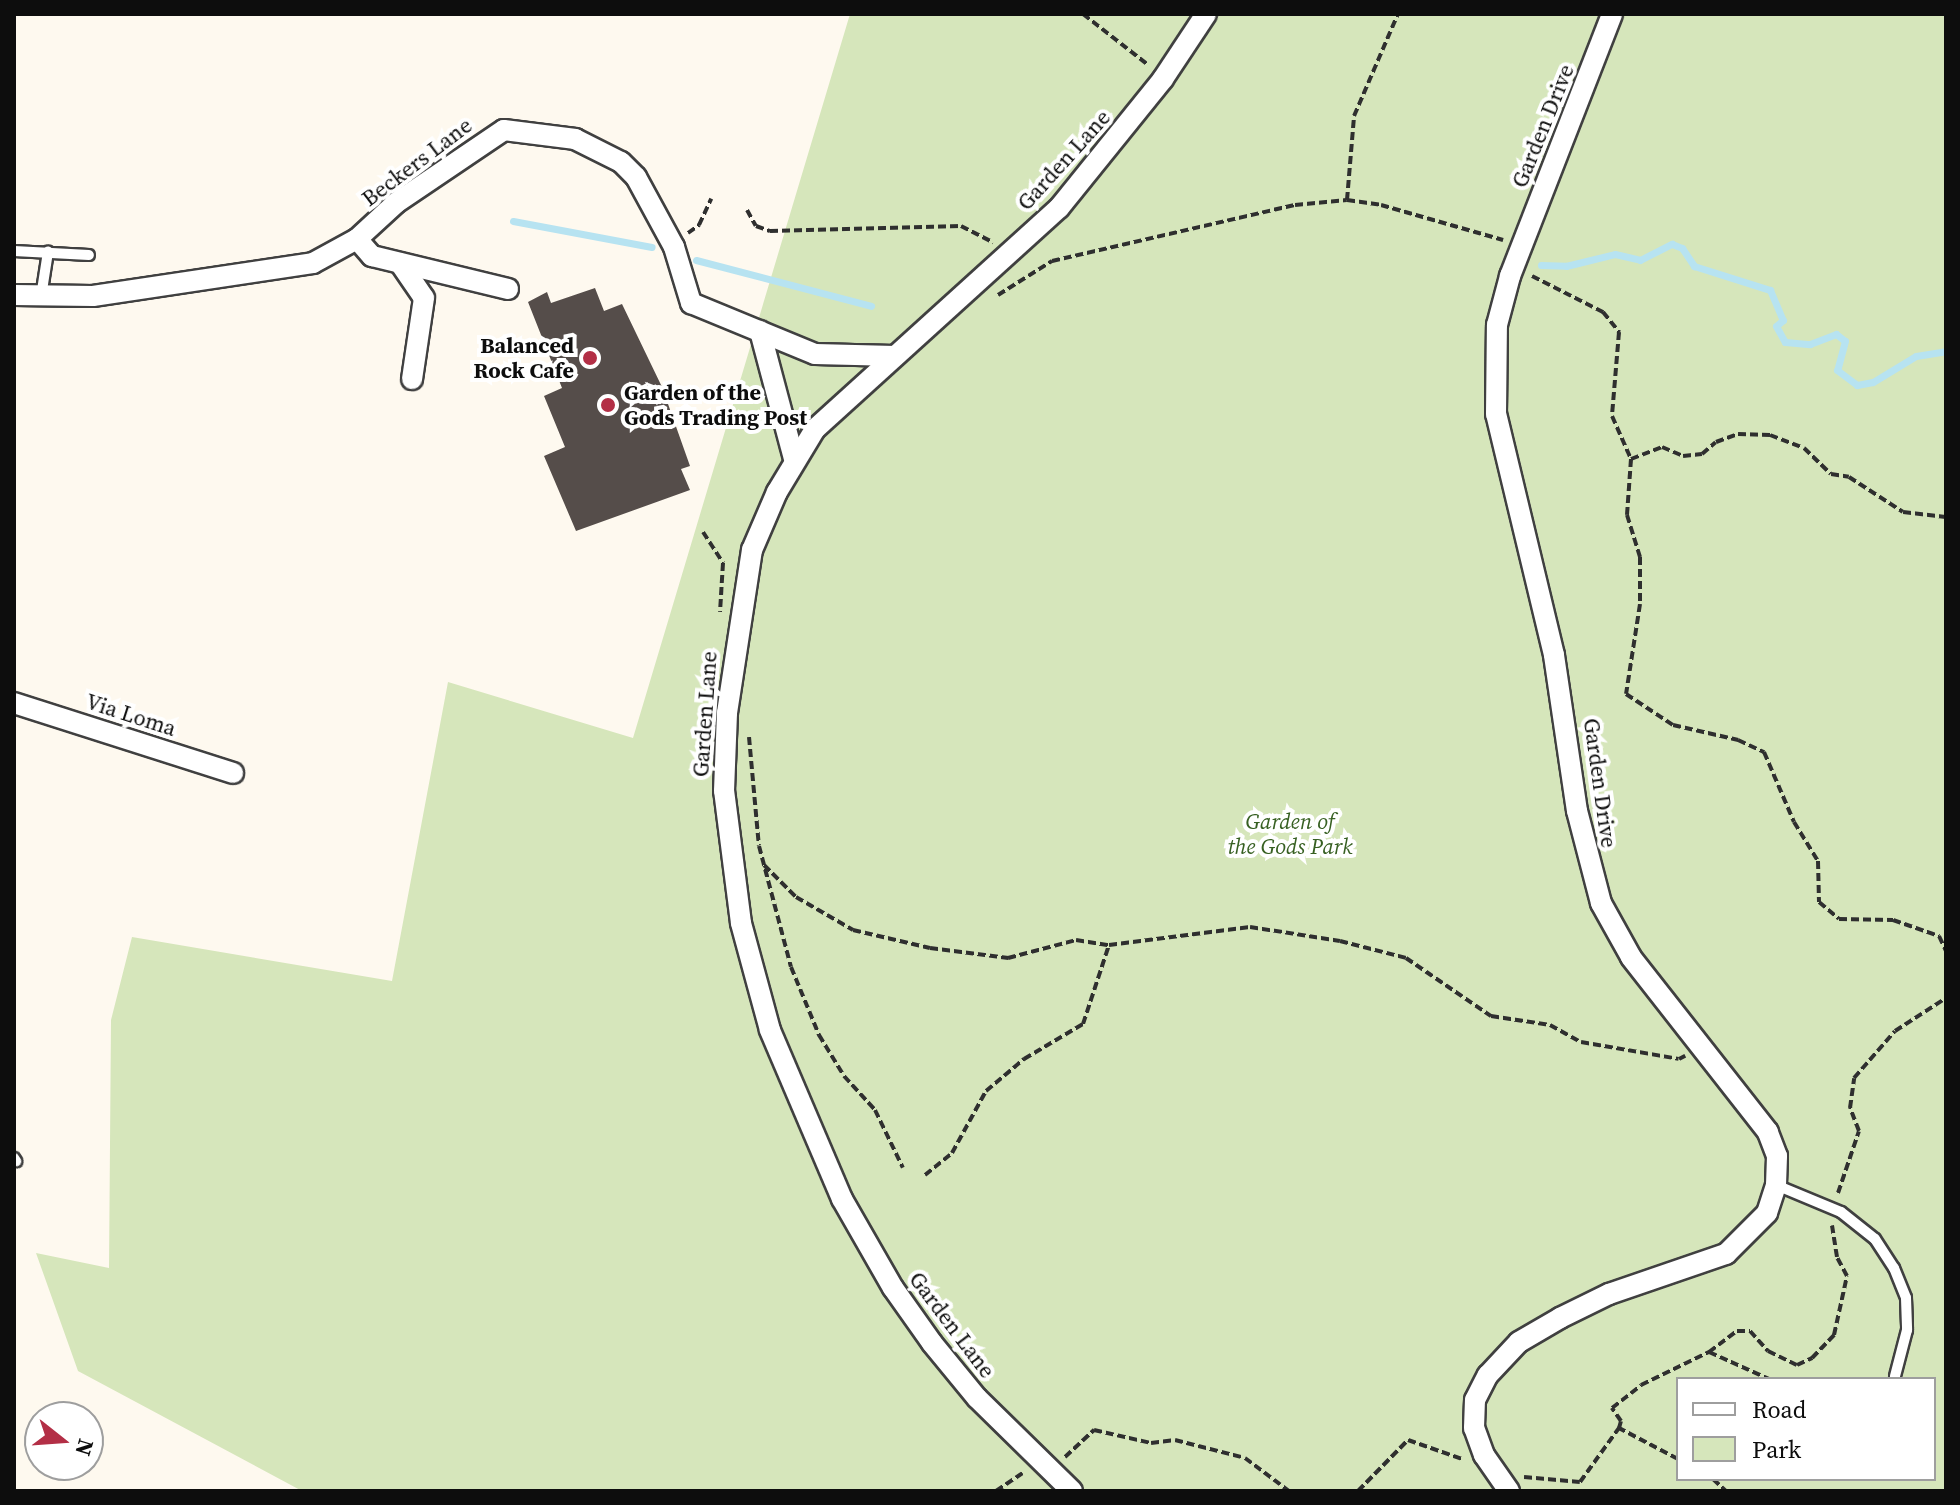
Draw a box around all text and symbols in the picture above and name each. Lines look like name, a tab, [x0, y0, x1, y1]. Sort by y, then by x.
street label: Garden Drive	[1506, 61, 1580, 191]
street label: Garden Lane	[1012, 104, 1116, 216]
street label: Beckers Lane	[357, 112, 477, 212]
place label: Balanced Rock Cafe	[474, 332, 574, 384]
marker: Balanced Rock Cafe	[581, 349, 599, 367]
place label: Garden of the Gods Trading Post	[624, 379, 807, 430]
marker: Garden of the Gods Trading Post	[599, 396, 617, 414]
street label: Garden Lane	[687, 650, 723, 778]
street label: Via Loma	[83, 688, 179, 742]
street label: Garden Drive	[1578, 717, 1622, 849]
park label: Garden of the Gods Park	[1227, 808, 1353, 860]
street label: Garden Lane	[904, 1267, 1000, 1383]
legend	[1676, 1377, 1936, 1481]
text: Road	[1752, 1393, 1806, 1426]
north arrow	[24, 1401, 104, 1481]
text: Park	[1752, 1433, 1801, 1466]
text: N	[68, 1435, 102, 1459]

